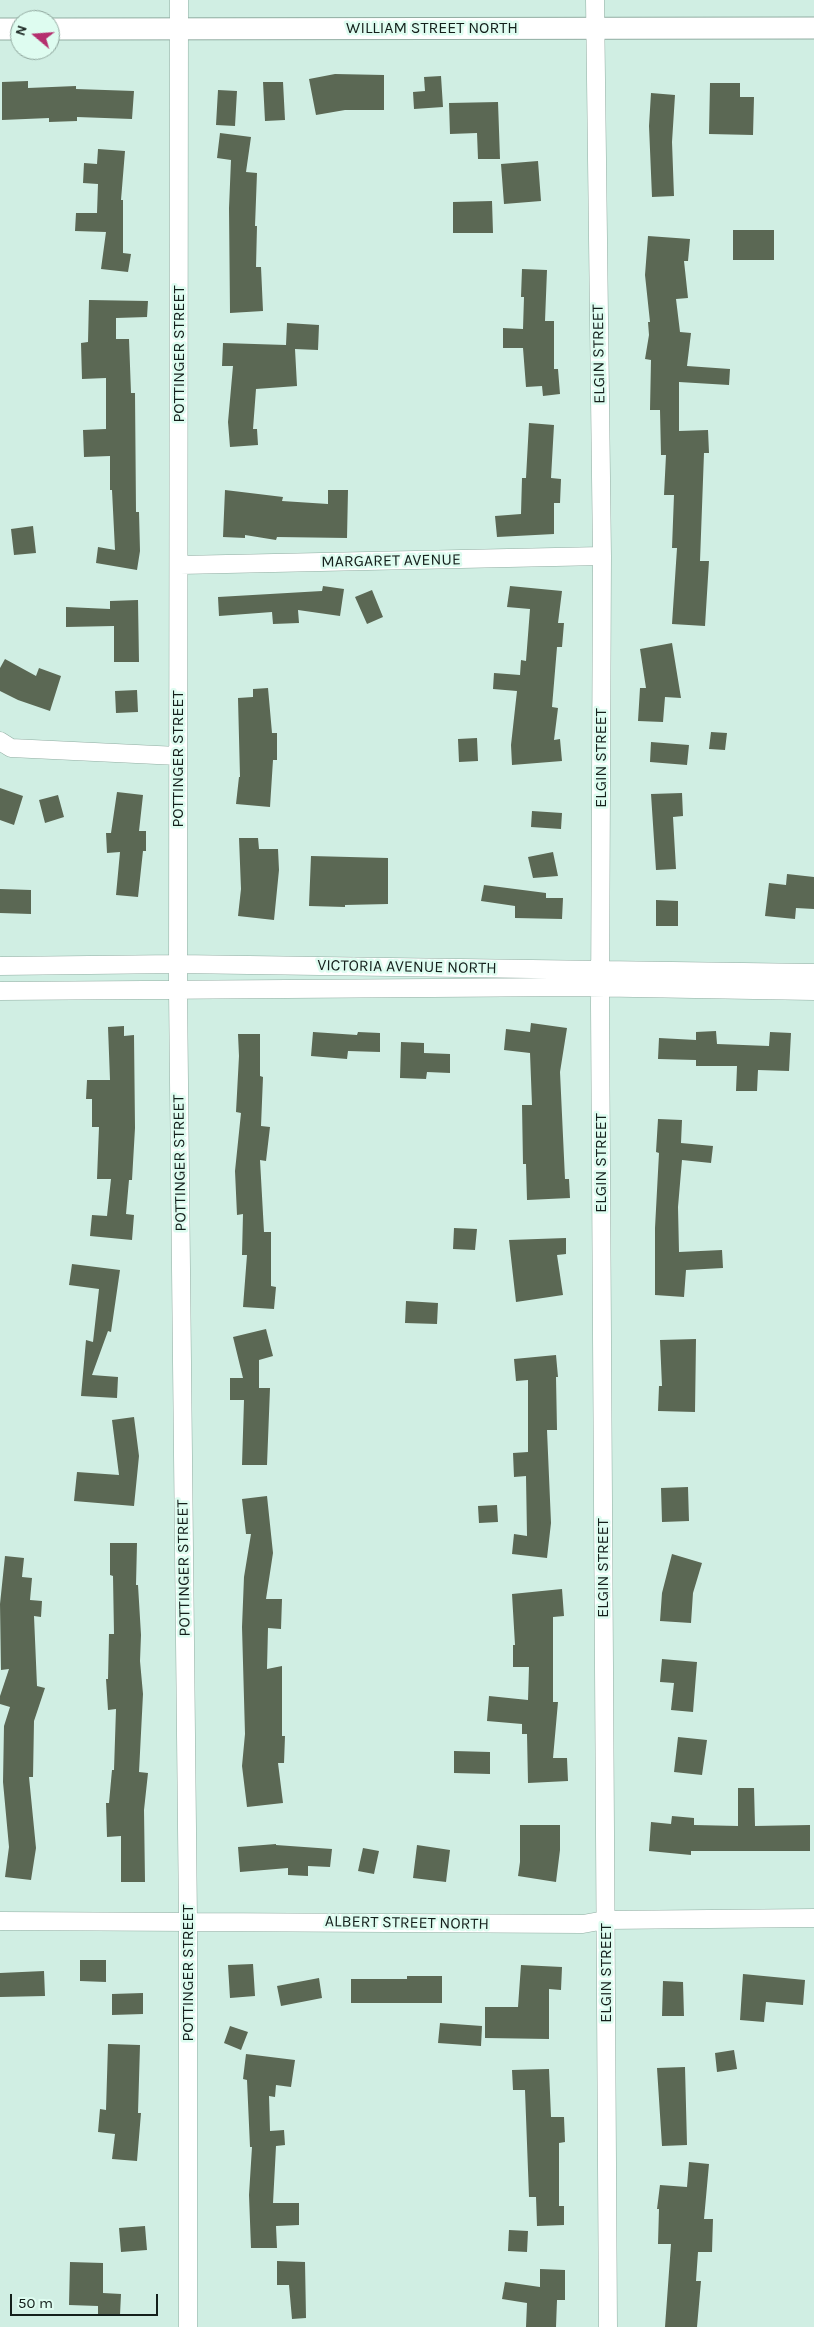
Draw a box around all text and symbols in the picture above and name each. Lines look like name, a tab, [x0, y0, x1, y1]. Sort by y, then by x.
north arrow	[10, 10, 60, 60]
street label: WILLIAM STREET NORTH	[346, 18, 518, 38]
text: N	[12, 23, 31, 38]
street label: POTTINGER STREET	[169, 286, 189, 422]
street label: ELGIN STREET	[589, 304, 609, 404]
street label: MARGARET AVENUE	[321, 550, 461, 572]
street label: POTTINGER STREET	[168, 691, 188, 827]
street label: ELGIN STREET	[591, 708, 611, 808]
street label: VICTORIA AVENUE NORTH	[317, 956, 497, 978]
street label: POTTINGER STREET	[169, 1094, 191, 1232]
street label: ELGIN STREET	[591, 1113, 611, 1213]
street label: POTTINGER STREET	[173, 1499, 195, 1637]
street label: ELGIN STREET	[593, 1518, 613, 1618]
street label: POTTINGER STREET	[178, 1905, 198, 2041]
street label: ALBERT STREET NORTH	[325, 1912, 489, 1934]
street label: ELGIN STREET	[596, 1923, 616, 2023]
scale bar	[12, 2284, 160, 2316]
text: 50 m	[18, 2294, 53, 2312]

